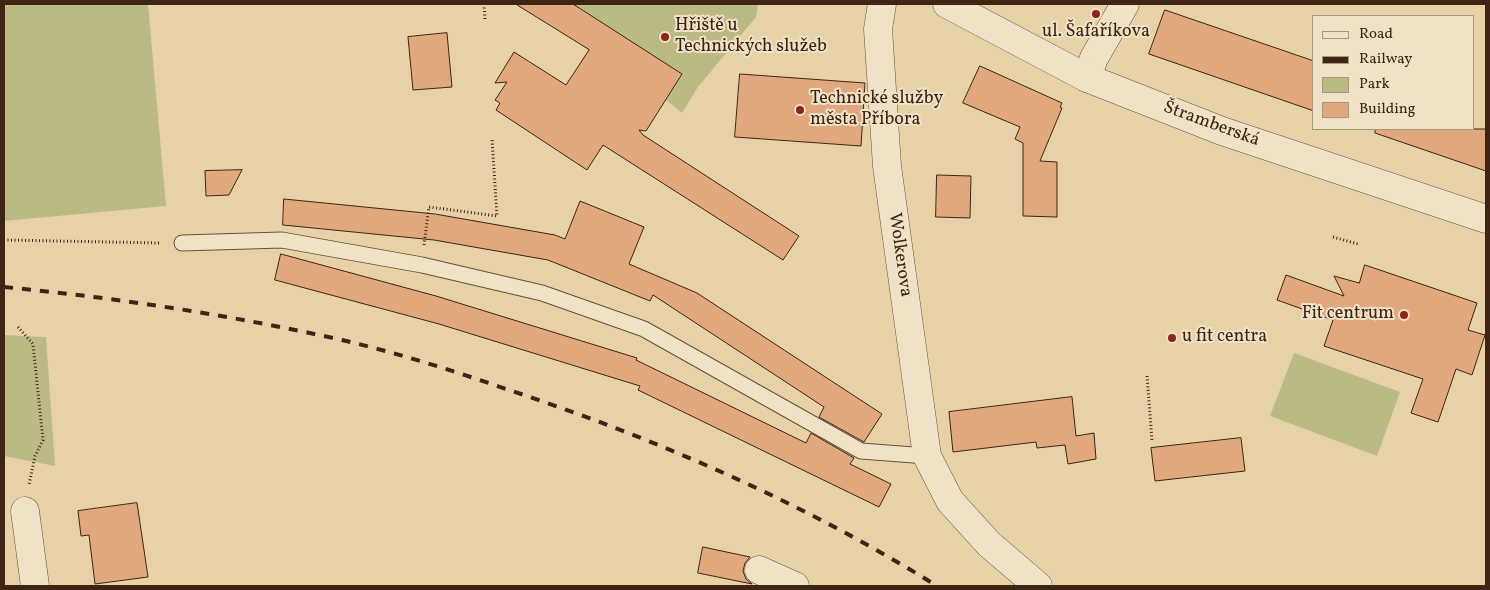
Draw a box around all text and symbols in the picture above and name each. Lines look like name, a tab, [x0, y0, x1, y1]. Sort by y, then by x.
marker: ul. Šafaříkova	[1090, 8, 1102, 20]
legend	[1312, 15, 1475, 130]
place label: Hřiště u Technických služeb	[675, 16, 827, 58]
place label: ul. Šafaříkova	[1042, 22, 1150, 44]
text: Road	[1359, 24, 1393, 45]
marker: Hřiště u Technických služeb	[659, 31, 671, 43]
text: Railway	[1359, 49, 1412, 70]
text: Park	[1359, 74, 1390, 95]
place label: Technické služby města Příbora	[810, 89, 943, 132]
street label: Štramberská	[1160, 98, 1262, 152]
text: Building	[1359, 99, 1415, 120]
marker: Technické služby města Příbora	[794, 104, 806, 116]
street label: Wolkerova	[882, 211, 916, 299]
place label: Fit centrum	[1302, 304, 1394, 326]
marker: Fit centrum	[1398, 309, 1410, 321]
place label: u fit centra	[1182, 327, 1267, 349]
marker: u fit centra	[1166, 332, 1178, 344]

